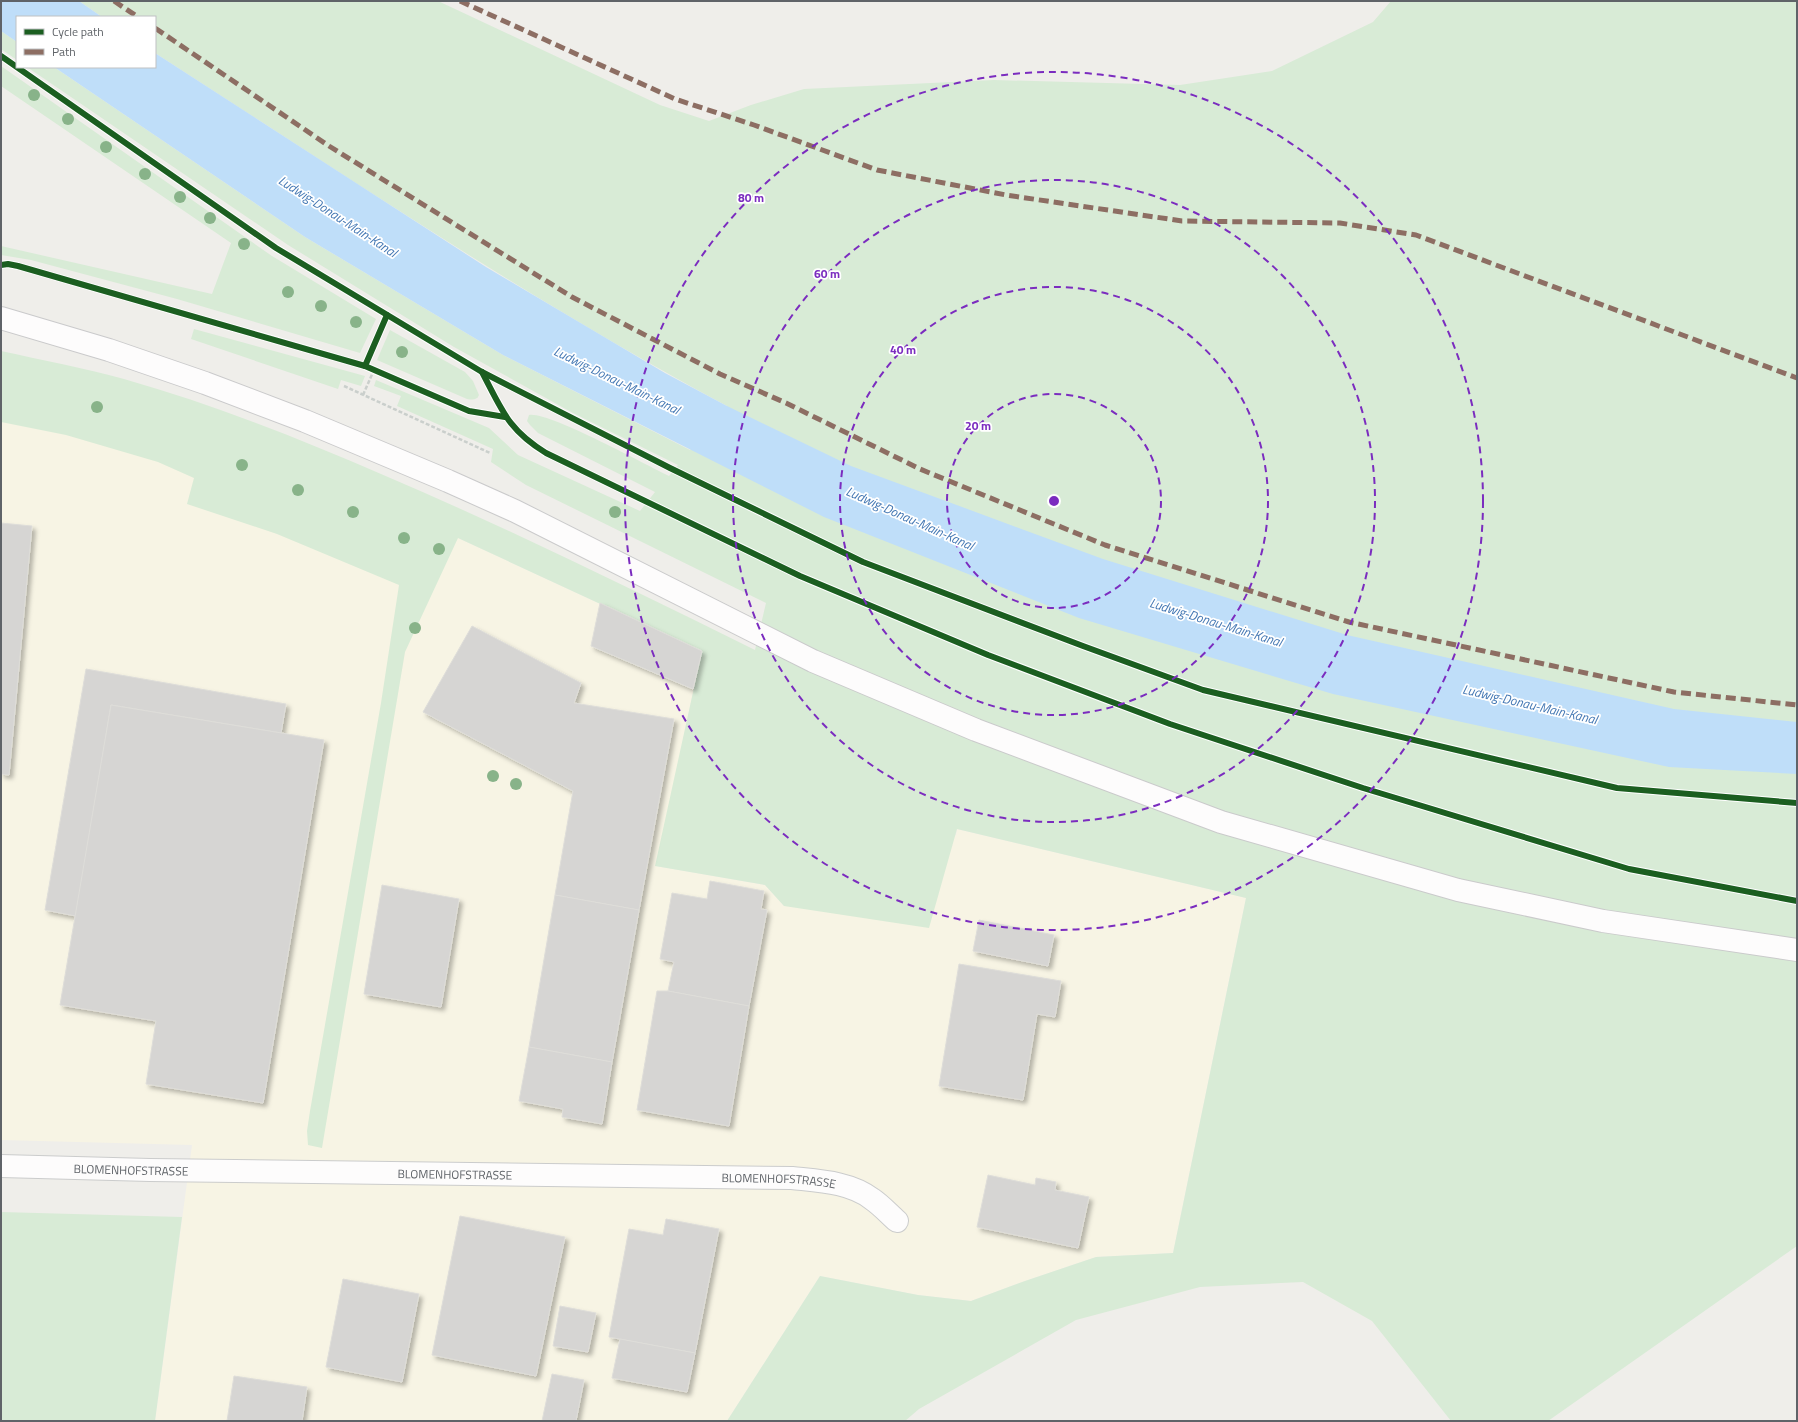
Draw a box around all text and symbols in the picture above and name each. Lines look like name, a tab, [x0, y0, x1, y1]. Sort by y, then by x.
legend	[16, 16, 156, 68]
text: Cycle path	[52, 22, 104, 41]
text: Path	[52, 42, 76, 61]
water label: Ludwig-Donau-Main-Kanal	[275, 170, 403, 263]
text: 80 m	[738, 188, 764, 207]
text: 60 m	[814, 264, 840, 283]
text: 40 m	[890, 340, 916, 359]
water label: Ludwig-Donau-Main-Kanal	[551, 341, 685, 420]
text: 20 m	[965, 416, 991, 435]
water label: Ludwig-Donau-Main-Kanal	[843, 481, 979, 556]
centre of rings	[1047, 494, 1061, 508]
water label: Ludwig-Donau-Main-Kanal	[1147, 592, 1287, 652]
water label: Ludwig-Donau-Main-Kanal	[1461, 679, 1602, 730]
street label: BLOMENHOFSTRASSE	[73, 1158, 189, 1180]
street label: BLOMENHOFSTRASSE	[397, 1164, 513, 1184]
street label: BLOMENHOFSTRASSE	[721, 1168, 838, 1193]

